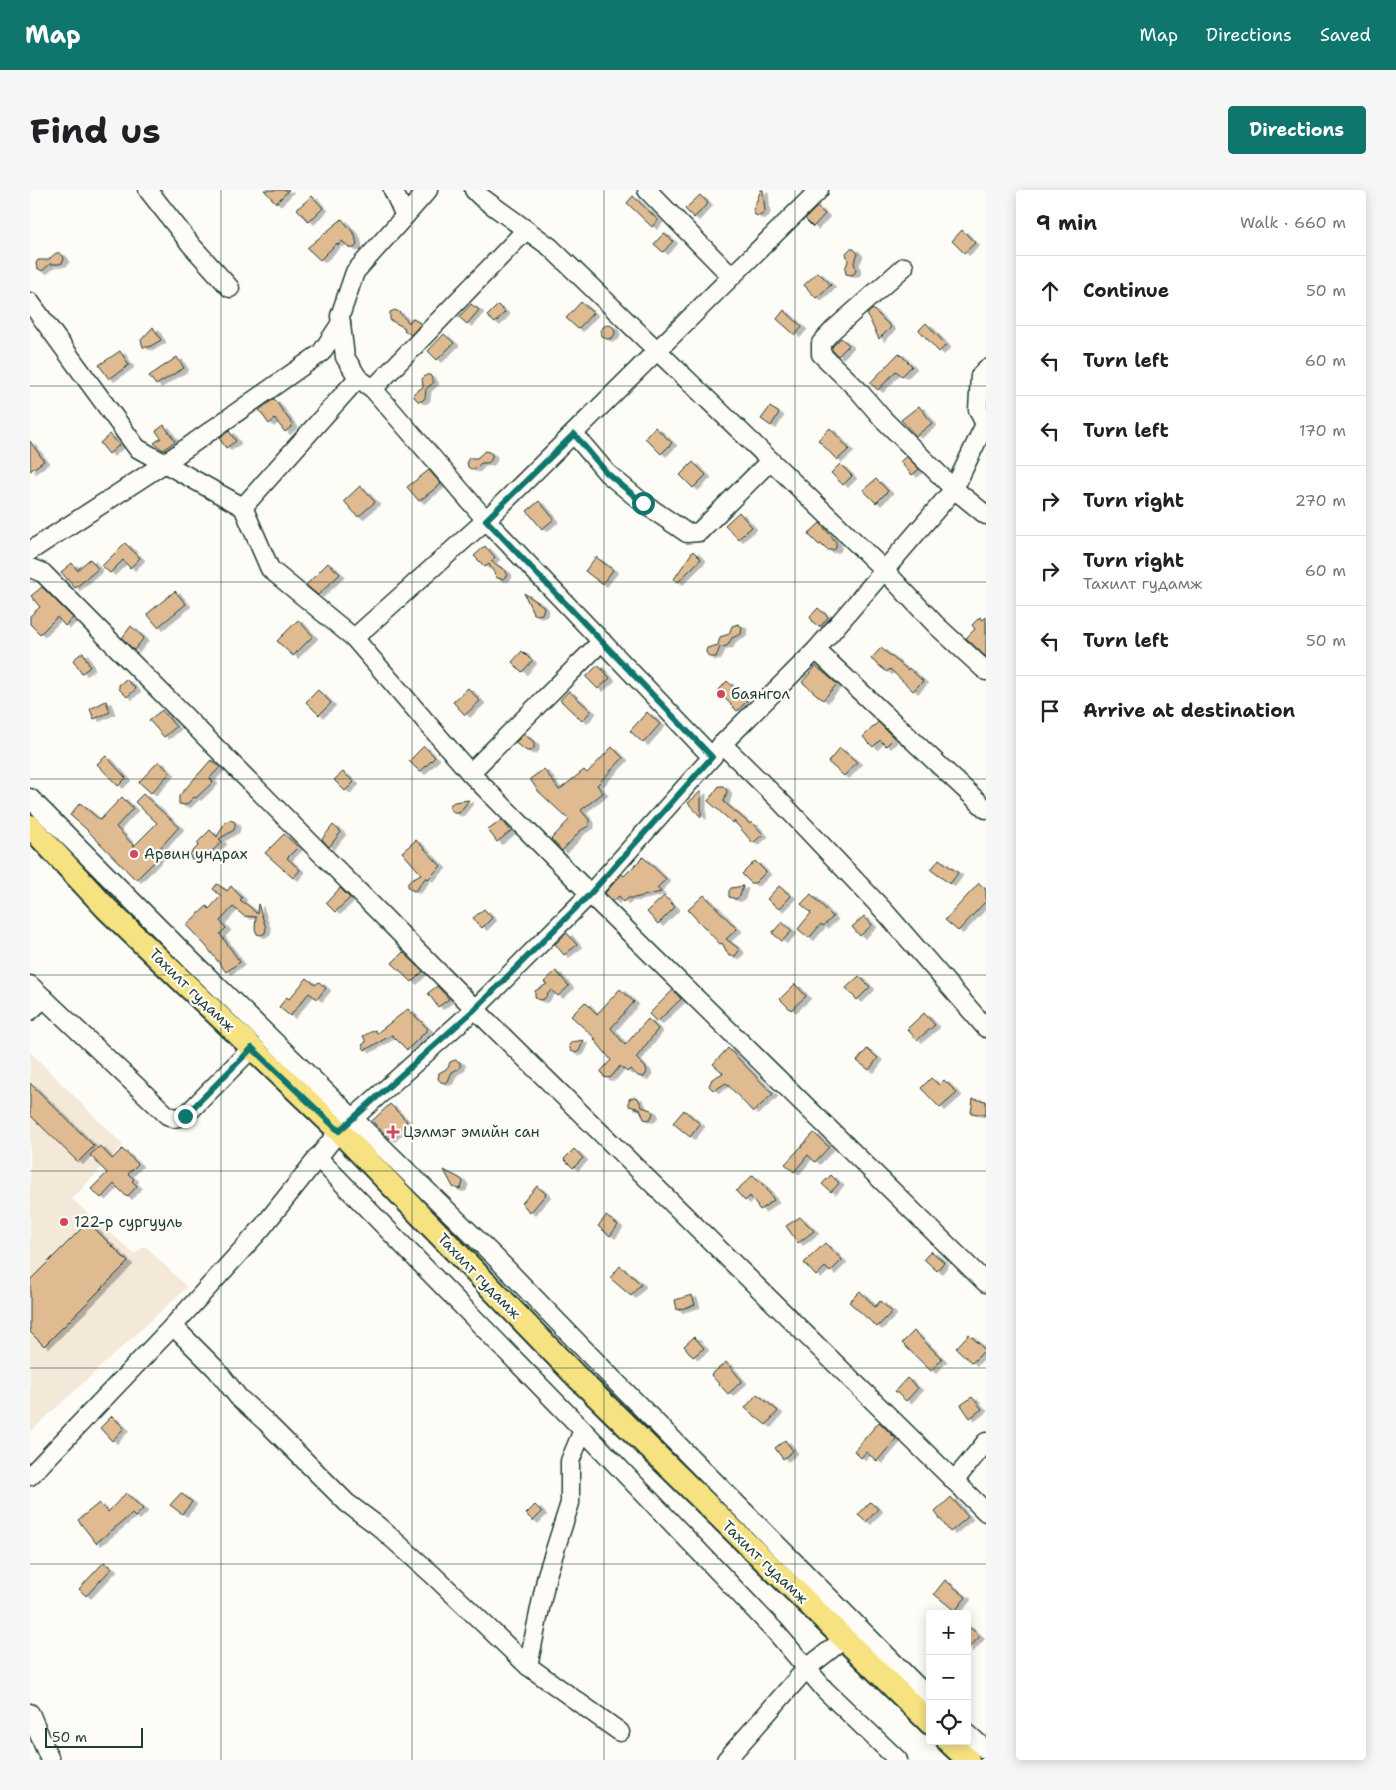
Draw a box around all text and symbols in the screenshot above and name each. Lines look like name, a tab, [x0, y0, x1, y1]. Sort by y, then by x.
text: Map	[25, 19, 81, 51]
text: Map	[1140, 23, 1178, 47]
text: Directions	[1206, 23, 1292, 47]
text: Saved	[1320, 23, 1371, 47]
button: Directions	[1228, 106, 1366, 154]
text: Find us	[30, 107, 161, 154]
text: 9 min	[1036, 209, 1097, 237]
text: Walk · 660 m	[1240, 212, 1346, 233]
icon: ahead	[1036, 277, 1064, 305]
text: Continue	[1083, 278, 1169, 303]
text: 50 m	[1306, 280, 1346, 301]
icon: left	[1036, 347, 1064, 375]
text: Turn left	[1083, 348, 1169, 373]
text: 60 m	[1305, 350, 1346, 371]
icon: left	[1036, 417, 1064, 445]
text: Turn left	[1083, 418, 1169, 443]
text: 170 m	[1299, 420, 1346, 441]
icon: right	[1036, 487, 1064, 515]
text: Turn right	[1083, 488, 1184, 513]
text: 270 m	[1295, 490, 1346, 511]
route start	[632, 492, 655, 515]
text: Turn right	[1083, 548, 1184, 573]
icon: right	[1036, 557, 1064, 585]
text: 60 m	[1305, 560, 1346, 581]
text: Тахилт гудамж	[1083, 573, 1202, 594]
icon: left	[1036, 627, 1064, 655]
text: Turn left	[1083, 628, 1169, 653]
text: 50 m	[1306, 630, 1346, 651]
place label: баянгол	[731, 684, 790, 704]
marker: баянгол	[715, 688, 727, 700]
icon: arrive	[1036, 697, 1064, 725]
text: Arrive at destination	[1083, 698, 1295, 723]
place label: Арвин ундрах	[144, 844, 248, 864]
marker: Арвин ундрах	[128, 848, 140, 860]
street label: Тахилт гудамж	[145, 944, 240, 1037]
route end	[174, 1105, 197, 1128]
place label: Цэлмэг эмийн сан	[403, 1122, 540, 1142]
marker: Цэлмэг эмийн сан	[387, 1126, 399, 1138]
place label: 122-р сургууль	[74, 1212, 183, 1232]
marker: 122-р сургууль	[58, 1216, 70, 1228]
street label: Тахилт гудамж	[433, 1229, 526, 1324]
street label: Тахилт гудамж	[718, 1516, 813, 1609]
map controls	[926, 1610, 971, 1745]
button: +	[926, 1610, 971, 1655]
button: −	[926, 1655, 971, 1700]
button: locate	[926, 1700, 971, 1745]
scale bar	[45, 1725, 142, 1748]
text: 50 m	[52, 1728, 87, 1746]

